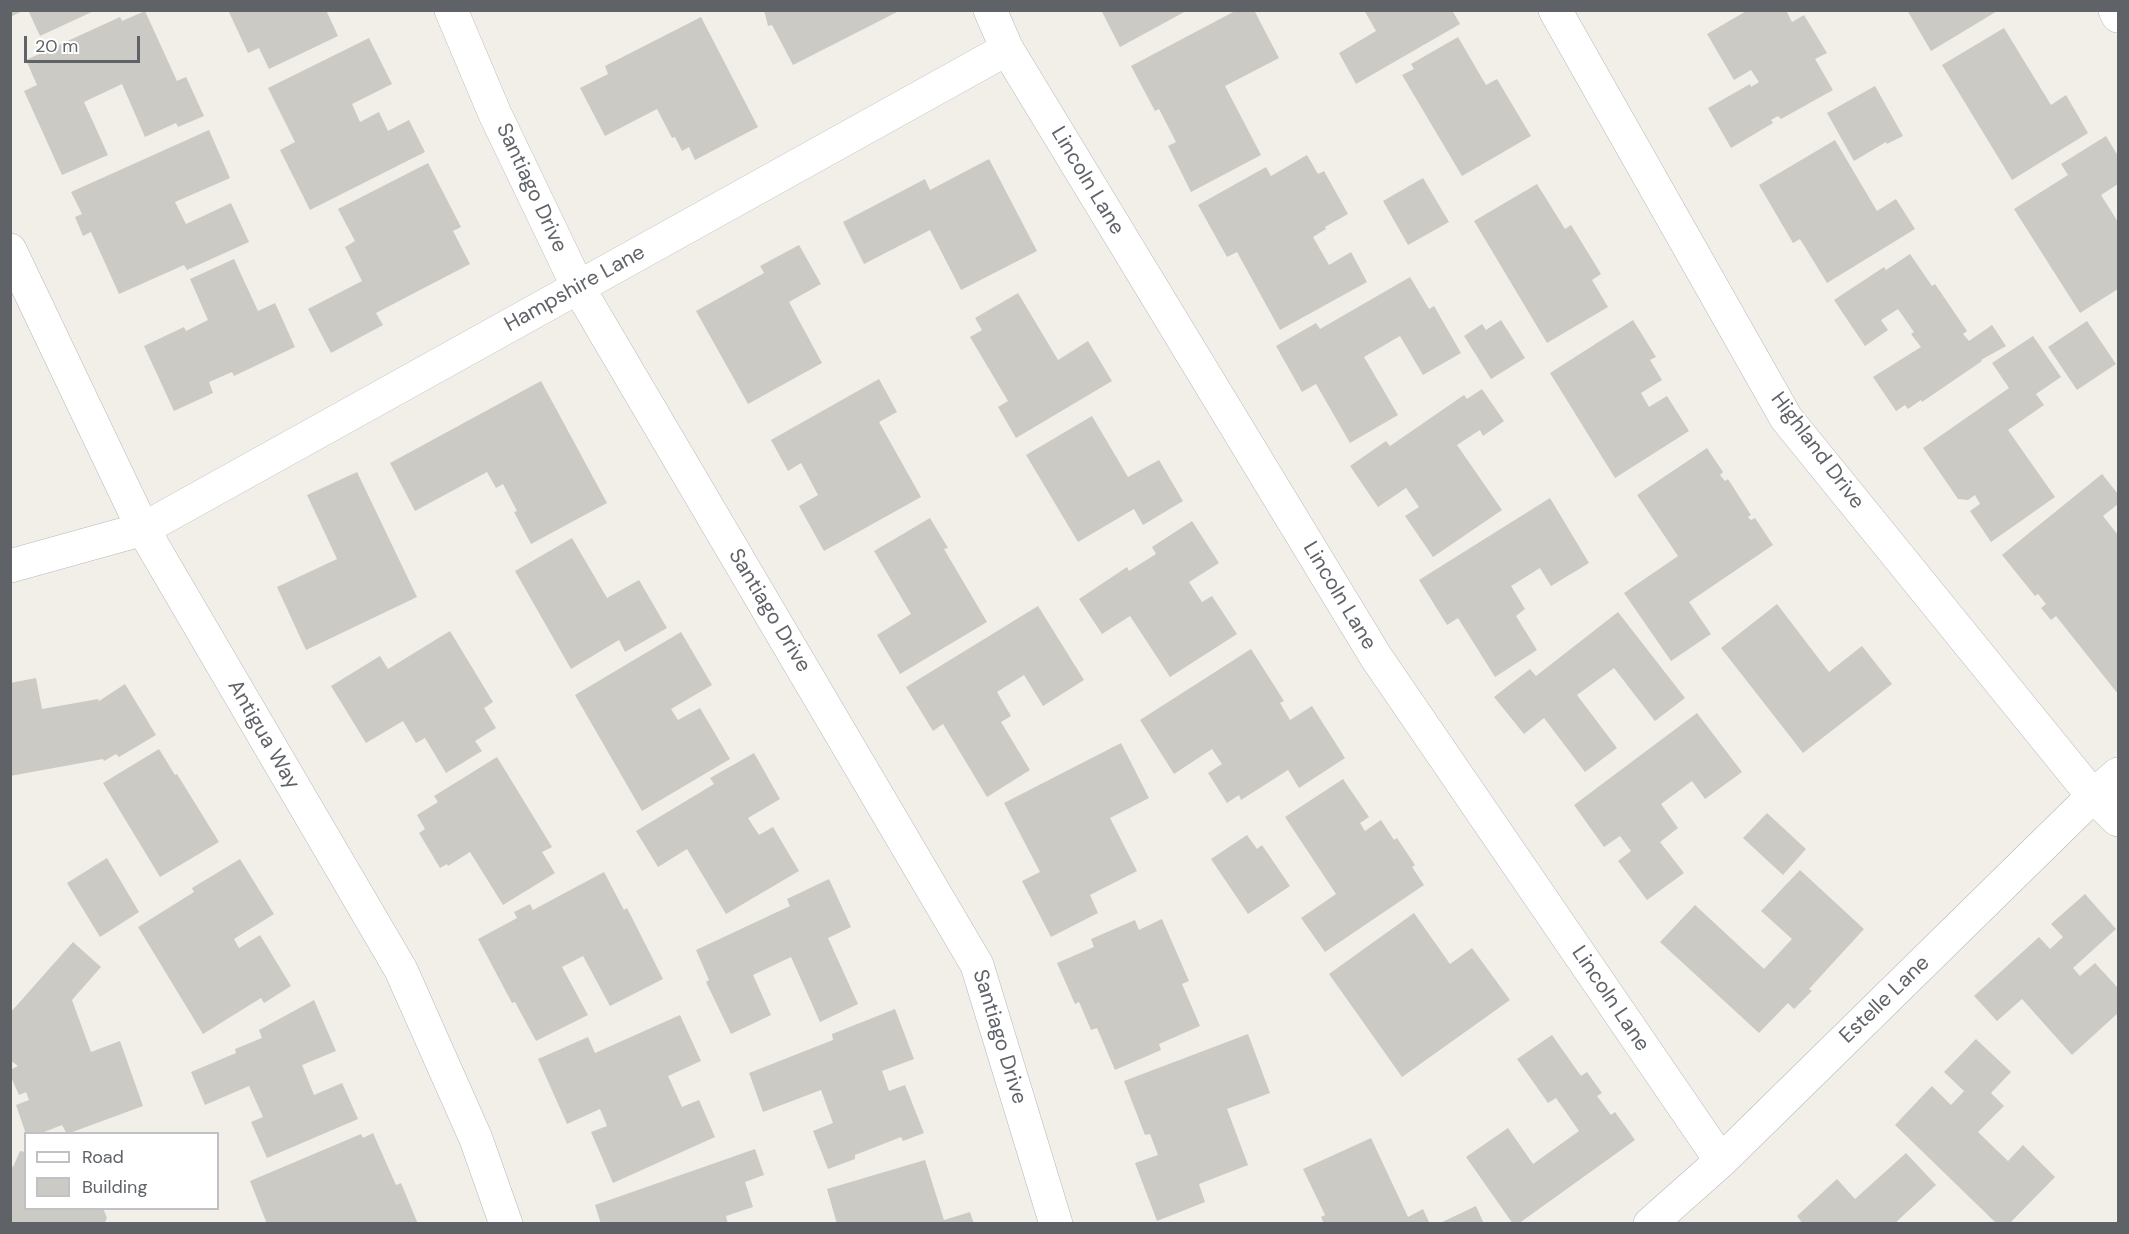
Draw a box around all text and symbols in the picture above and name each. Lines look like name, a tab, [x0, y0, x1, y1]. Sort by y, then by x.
scale bar	[27, 24, 142, 62]
text: 20 m	[35, 34, 78, 58]
street label: Santiago Drive	[490, 119, 572, 257]
street label: Lincoln Lane	[1045, 122, 1129, 240]
street label: Hampshire Lane	[500, 240, 650, 338]
street label: Highland Drive	[1765, 388, 1869, 514]
street label: Lincoln Lane	[1297, 537, 1381, 655]
street label: Santiago Drive	[722, 545, 816, 677]
street label: Antigua Way	[222, 676, 304, 794]
street label: Lincoln Lane	[1566, 942, 1654, 1056]
street label: Estelle Lane	[1835, 951, 1935, 1049]
street label: Santiago Drive	[967, 967, 1031, 1107]
legend	[24, 1132, 219, 1210]
text: Road	[82, 1145, 124, 1169]
text: Building	[82, 1175, 147, 1199]

